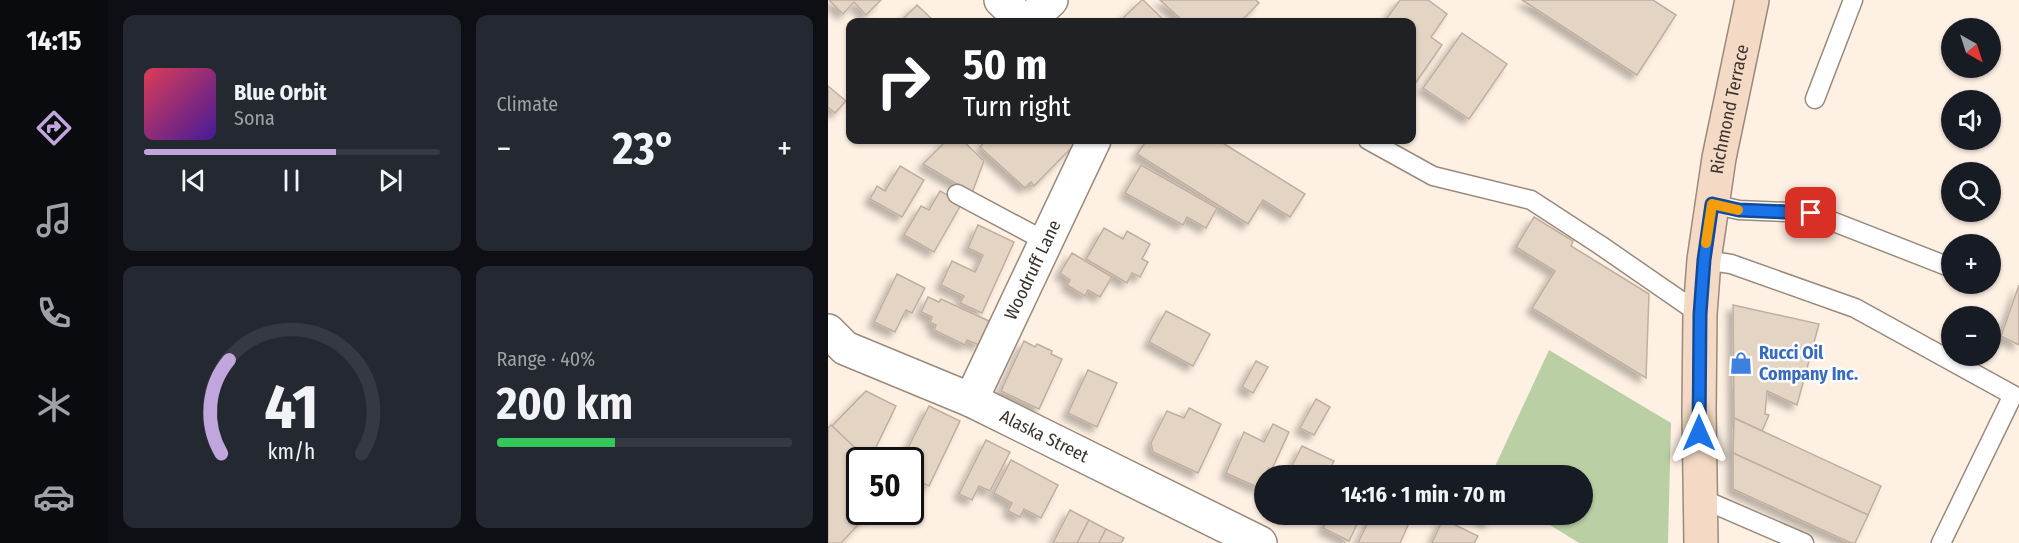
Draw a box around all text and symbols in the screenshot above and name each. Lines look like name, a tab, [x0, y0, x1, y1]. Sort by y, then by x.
north arrow	[1941, 18, 2001, 78]
map controls	[1941, 18, 2001, 366]
text: 14:15	[26, 25, 82, 57]
text: 50 m	[963, 40, 1047, 90]
icon: right	[864, 42, 942, 120]
street label: Richmond Terrace	[1706, 43, 1753, 176]
text: Blue Orbit	[234, 79, 327, 106]
button: sound	[1941, 90, 2001, 150]
text: Turn right	[963, 91, 1071, 123]
text: Climate	[497, 92, 558, 116]
text: Sona	[234, 106, 275, 130]
icon: directions	[33, 107, 75, 149]
text: 23°	[613, 122, 676, 176]
text: −	[497, 129, 511, 169]
text: +	[777, 129, 792, 169]
button: search	[1941, 162, 2001, 222]
icon: previous	[177, 164, 210, 197]
icon: pause	[275, 164, 308, 197]
icon: next	[374, 164, 407, 197]
pin	[1785, 187, 1836, 238]
icon: arrive	[1794, 196, 1827, 229]
icon: music	[33, 199, 75, 241]
street label: Woodruff Lane	[1000, 216, 1066, 323]
button: +	[1941, 234, 2001, 294]
icon: phone	[33, 292, 75, 334]
button: −	[1941, 306, 2001, 366]
place label: Rucci Oil Company Inc.	[1759, 342, 1858, 385]
text: Range · 40%	[497, 347, 595, 371]
shop icon: Rucci Oil Company Inc.	[1728, 350, 1754, 376]
text: 41	[265, 370, 319, 445]
text: 200 km	[497, 377, 633, 431]
icon: climate	[33, 384, 75, 426]
position arrow	[1667, 401, 1731, 465]
street label: Alaska Street	[996, 405, 1092, 467]
text: km/h	[268, 439, 316, 465]
speed limit sign: 50	[846, 447, 924, 525]
icon: car	[33, 476, 75, 518]
text: 14:16 · 1 min · 70 m	[1341, 481, 1506, 508]

